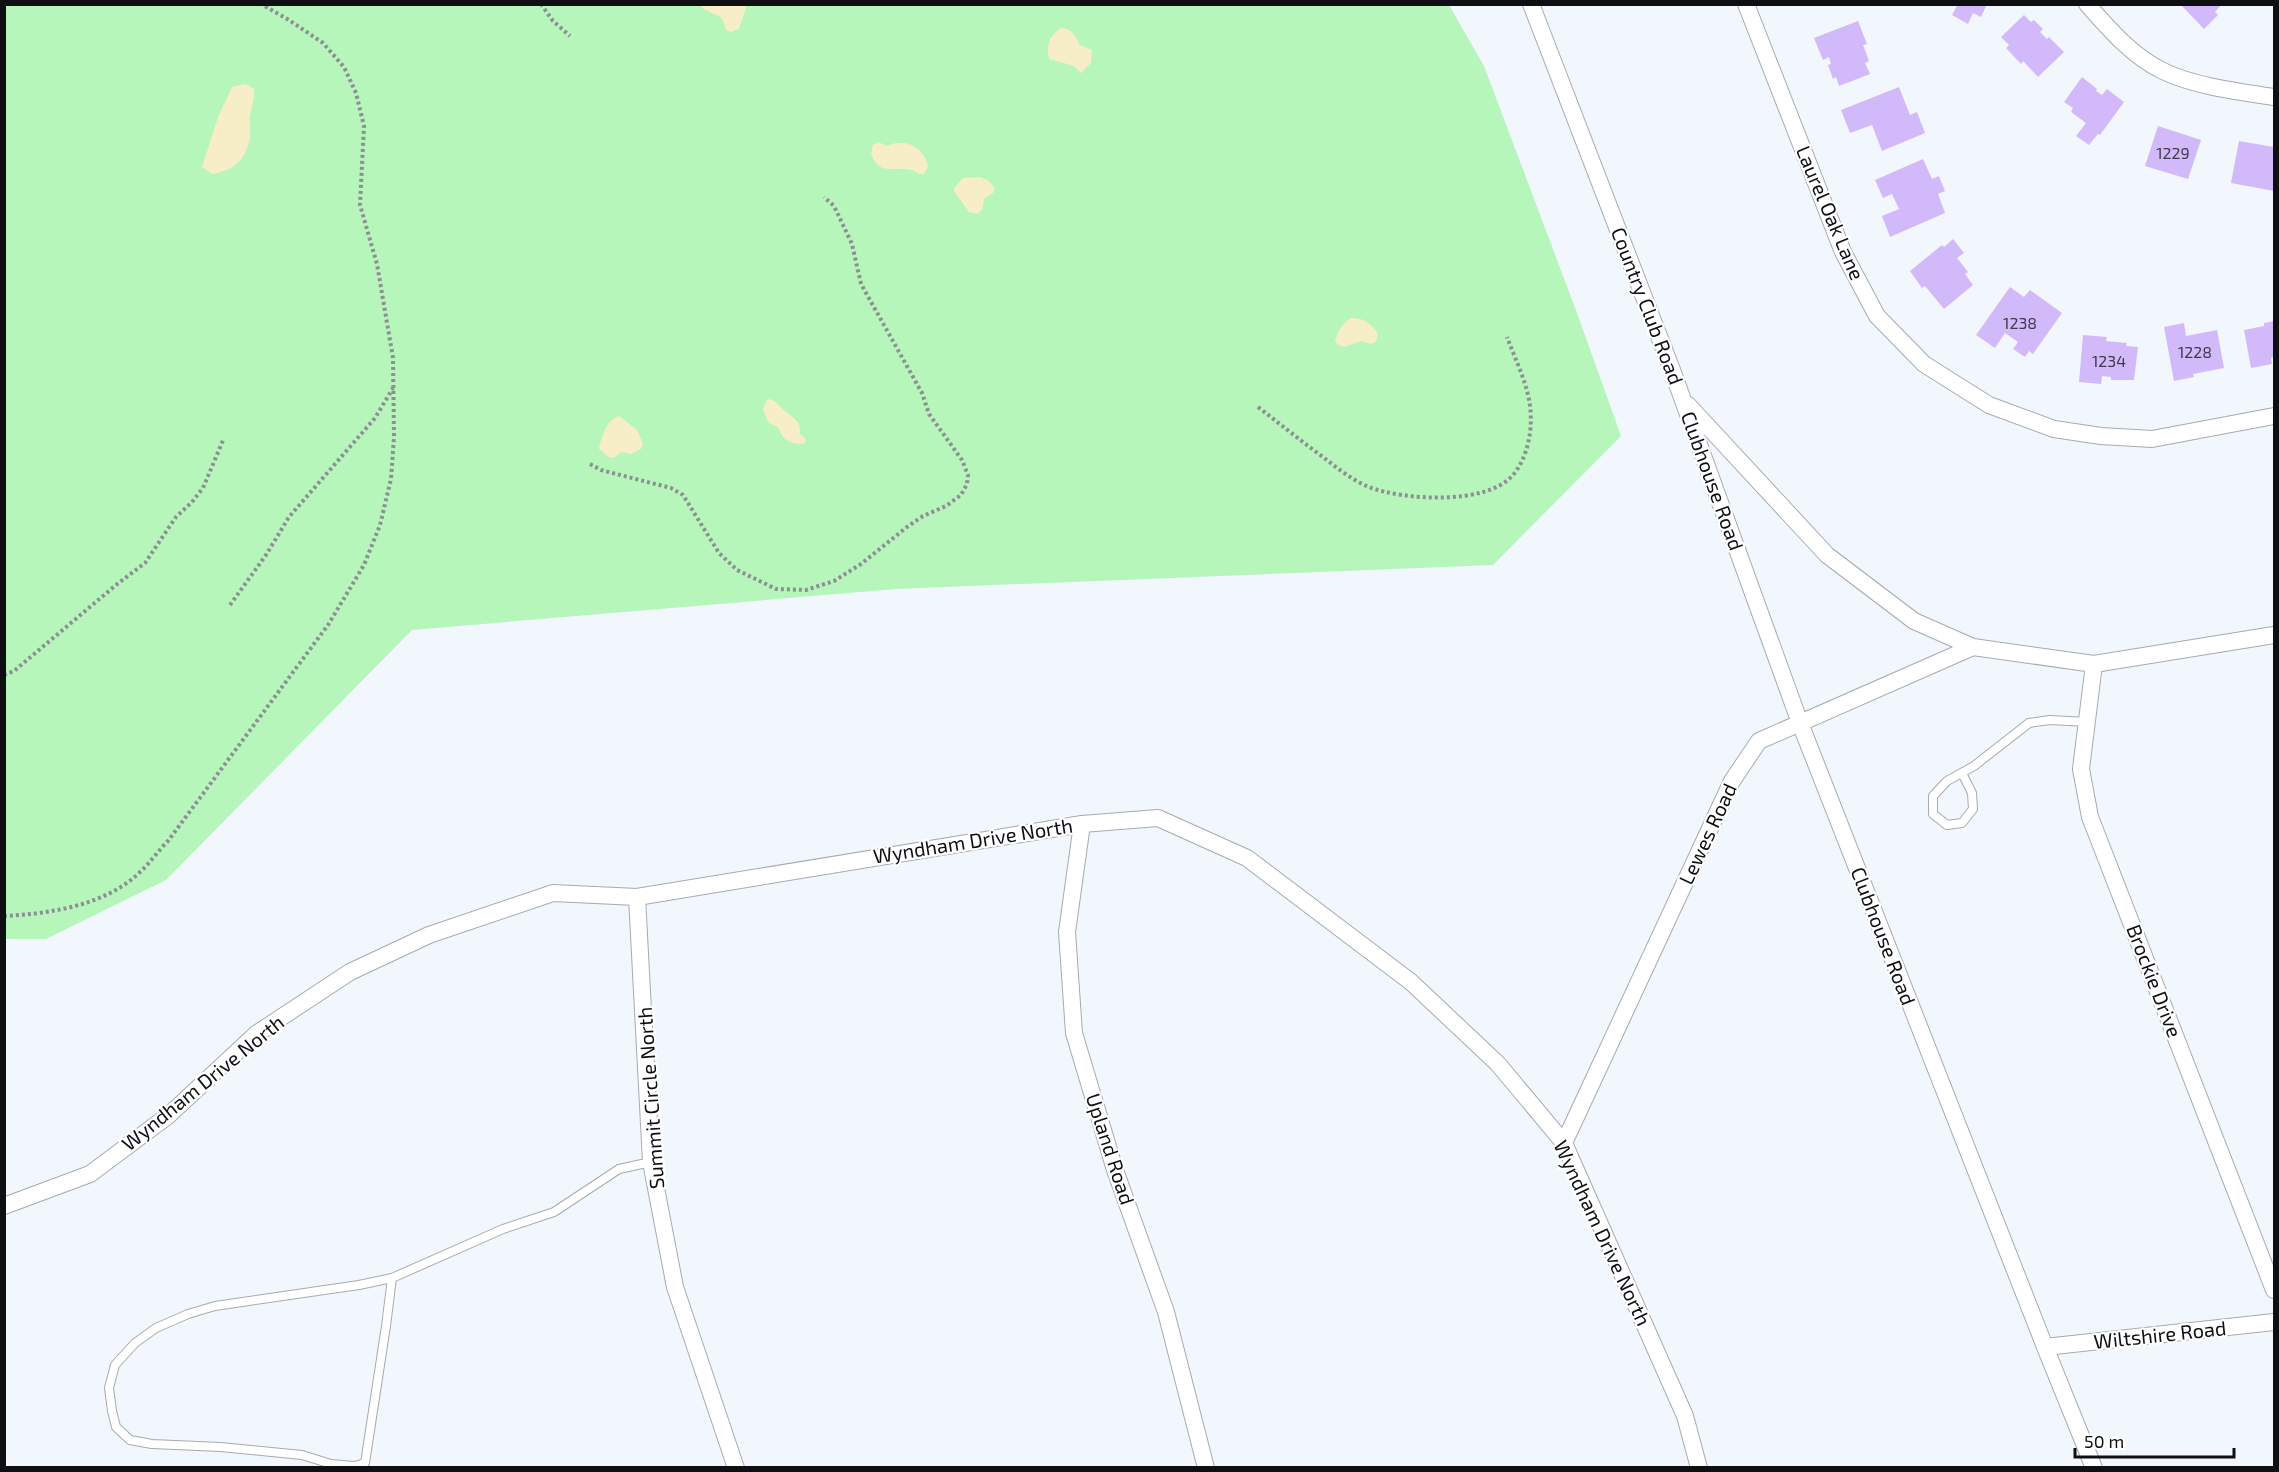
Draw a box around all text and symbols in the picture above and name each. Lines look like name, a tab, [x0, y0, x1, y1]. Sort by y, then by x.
street label: Laurel Oak Lane	[1792, 142, 1870, 283]
house number: 1229	[2156, 143, 2190, 162]
street label: Country Club Road	[1607, 224, 1689, 388]
house number: 1238	[2003, 313, 2037, 332]
house number: 1228	[2178, 342, 2212, 361]
house number: 1234	[2092, 351, 2126, 370]
street label: Clubhouse Road	[1677, 408, 1749, 553]
street label: Lewes Road	[1673, 779, 1741, 888]
street label: Wyndham Drive North	[871, 812, 1074, 868]
street label: Clubhouse Road	[1847, 863, 1921, 1008]
street label: Brockie Drive	[2122, 921, 2187, 1041]
street label: Summit Circle North	[632, 1006, 668, 1190]
street label: Wyndham Drive North	[116, 1009, 288, 1155]
street label: Upland Road	[1082, 1090, 1140, 1207]
street label: Wyndham Drive North	[1549, 1136, 1656, 1329]
street label: Wiltshire Road	[2092, 1315, 2227, 1353]
scale bar	[2075, 1421, 2234, 1459]
text: 50 m	[2084, 1430, 2124, 1452]

